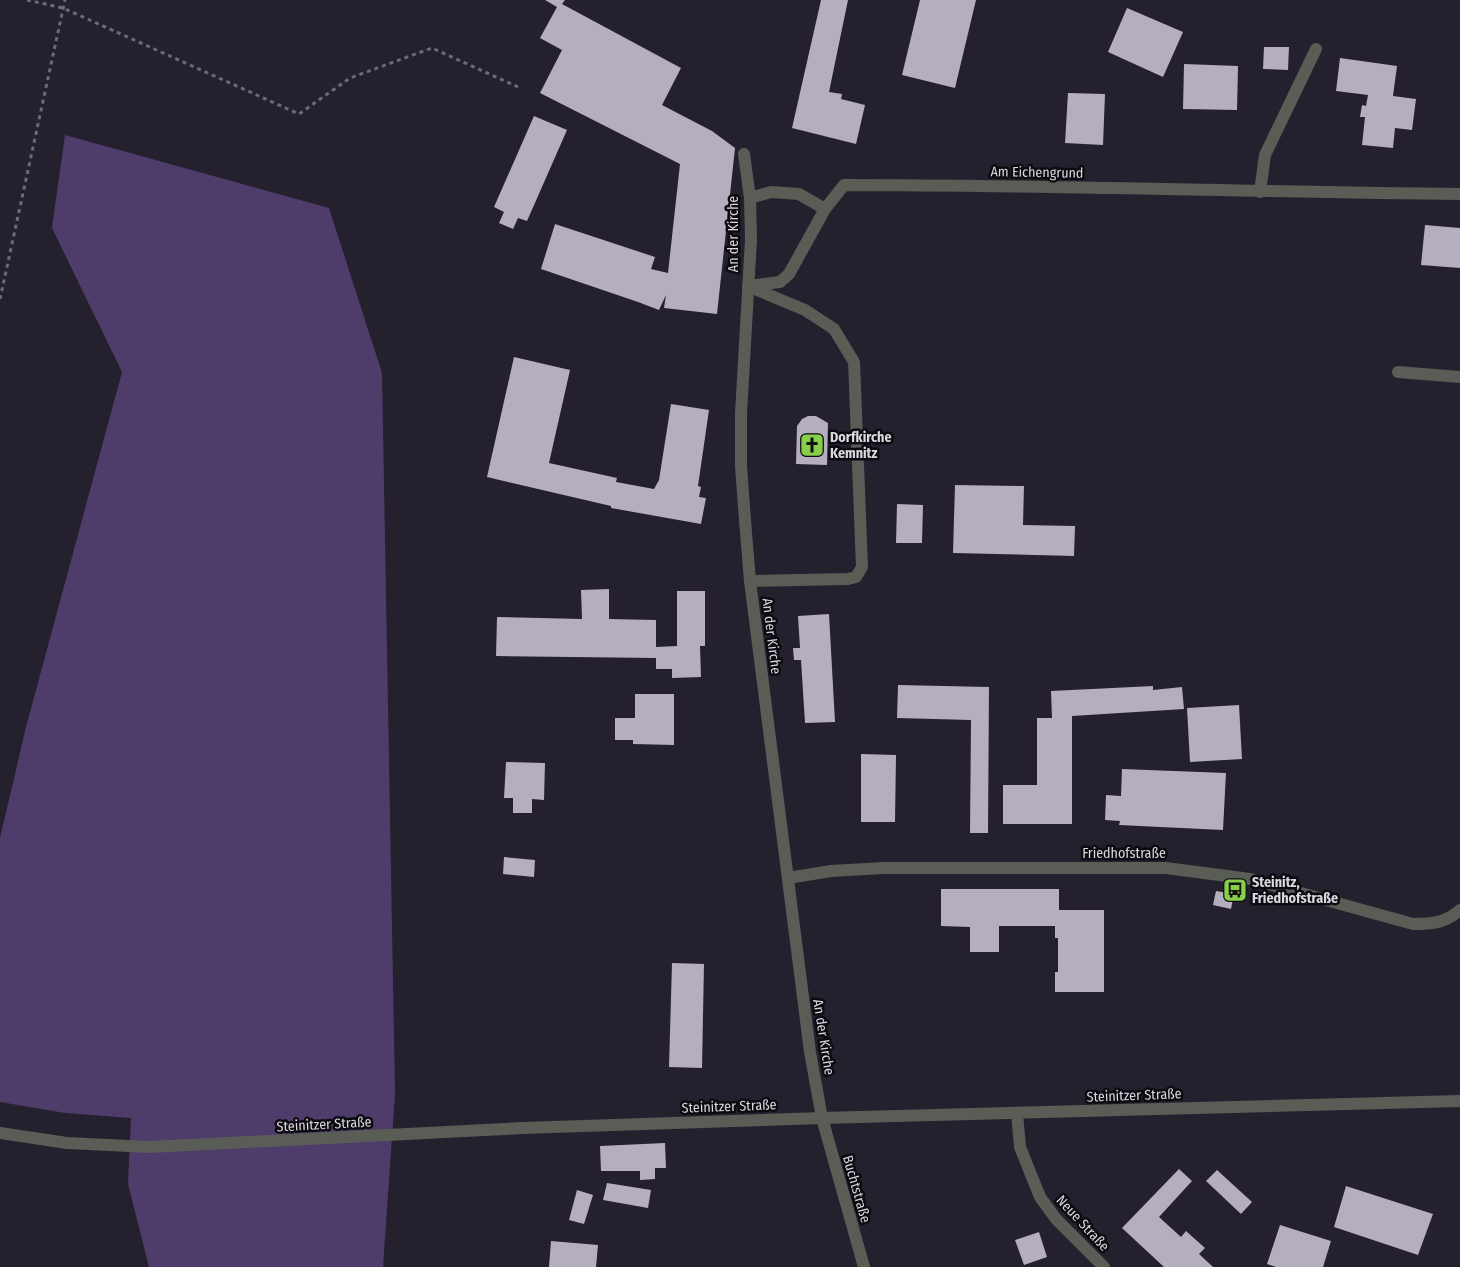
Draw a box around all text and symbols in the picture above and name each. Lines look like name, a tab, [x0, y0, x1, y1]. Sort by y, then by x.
street label: Am Eichengrund	[990, 163, 1084, 182]
street label: An der Kirche	[725, 196, 742, 272]
place label: Dorfkirche Kemnitz	[830, 429, 892, 462]
church icon: Dorfkirche Kemnitz	[799, 432, 825, 458]
street label: An der Kirche	[758, 597, 785, 675]
street label: Friedhofstraße	[1082, 845, 1166, 862]
place label: Steinitz, Friedhofstraße	[1252, 874, 1338, 907]
bus stop icon: Steinitz, Friedhofstraße	[1222, 877, 1248, 903]
street label: An der Kirche	[809, 998, 838, 1076]
street label: Steinitzer Straße	[1086, 1085, 1182, 1106]
street label: Steinitzer Straße	[681, 1096, 777, 1117]
street label: Steinitzer Straße	[276, 1114, 372, 1135]
street label: Buchtstraße	[839, 1154, 874, 1225]
street label: Neue Straße	[1052, 1192, 1113, 1255]

